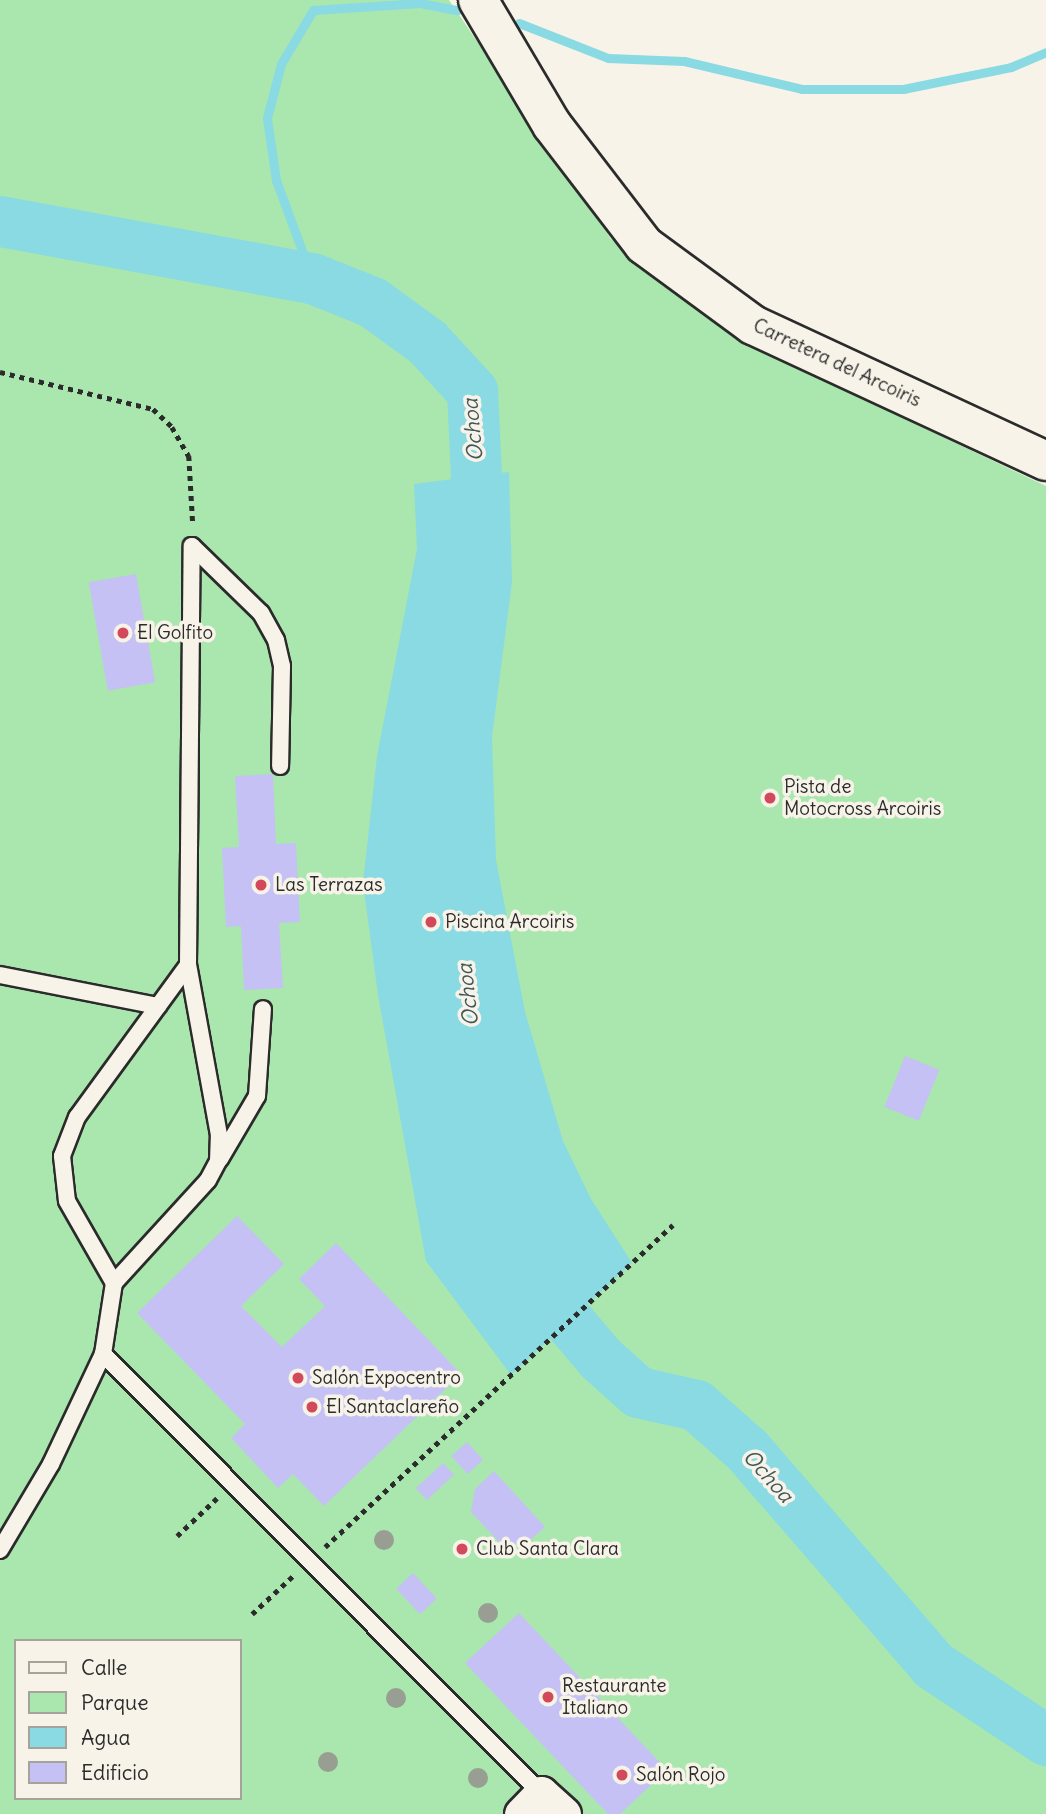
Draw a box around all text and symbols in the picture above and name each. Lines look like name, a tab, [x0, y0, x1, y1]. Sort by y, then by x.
street label: Carretera del Arcoiris	[749, 314, 925, 412]
water label: Ochoa	[458, 398, 488, 462]
place label: El Golfito	[137, 622, 213, 644]
marker: El Golfito	[115, 625, 131, 641]
place label: Pista de Motocross Arcoiris	[784, 776, 941, 820]
marker: Pista de Motocross Arcoiris	[762, 790, 778, 806]
place label: Las Terrazas	[275, 874, 383, 896]
marker: Las Terrazas	[253, 877, 269, 893]
place label: Piscina Arcoiris	[445, 911, 574, 933]
marker: Piscina Arcoiris	[423, 914, 439, 930]
water label: Ochoa	[452, 962, 484, 1028]
place label: Salón Expocentro	[312, 1367, 461, 1389]
marker: Salón Expocentro	[290, 1370, 306, 1386]
place label: El Santaclareño	[326, 1396, 459, 1418]
marker: El Santaclareño	[304, 1399, 320, 1415]
water label: Ochoa	[738, 1444, 798, 1508]
place label: Club Santa Clara	[476, 1538, 619, 1560]
marker: Club Santa Clara	[454, 1541, 470, 1557]
legend	[14, 1639, 242, 1800]
text: Calle	[81, 1654, 127, 1681]
place label: Restaurante Italiano	[562, 1675, 666, 1719]
text: Parque	[81, 1689, 149, 1716]
marker: Restaurante Italiano	[540, 1689, 556, 1705]
text: Agua	[81, 1724, 130, 1751]
text: Edificio	[81, 1759, 149, 1786]
place label: Salón Rojo	[636, 1764, 725, 1786]
marker: Salón Rojo	[614, 1767, 630, 1783]

